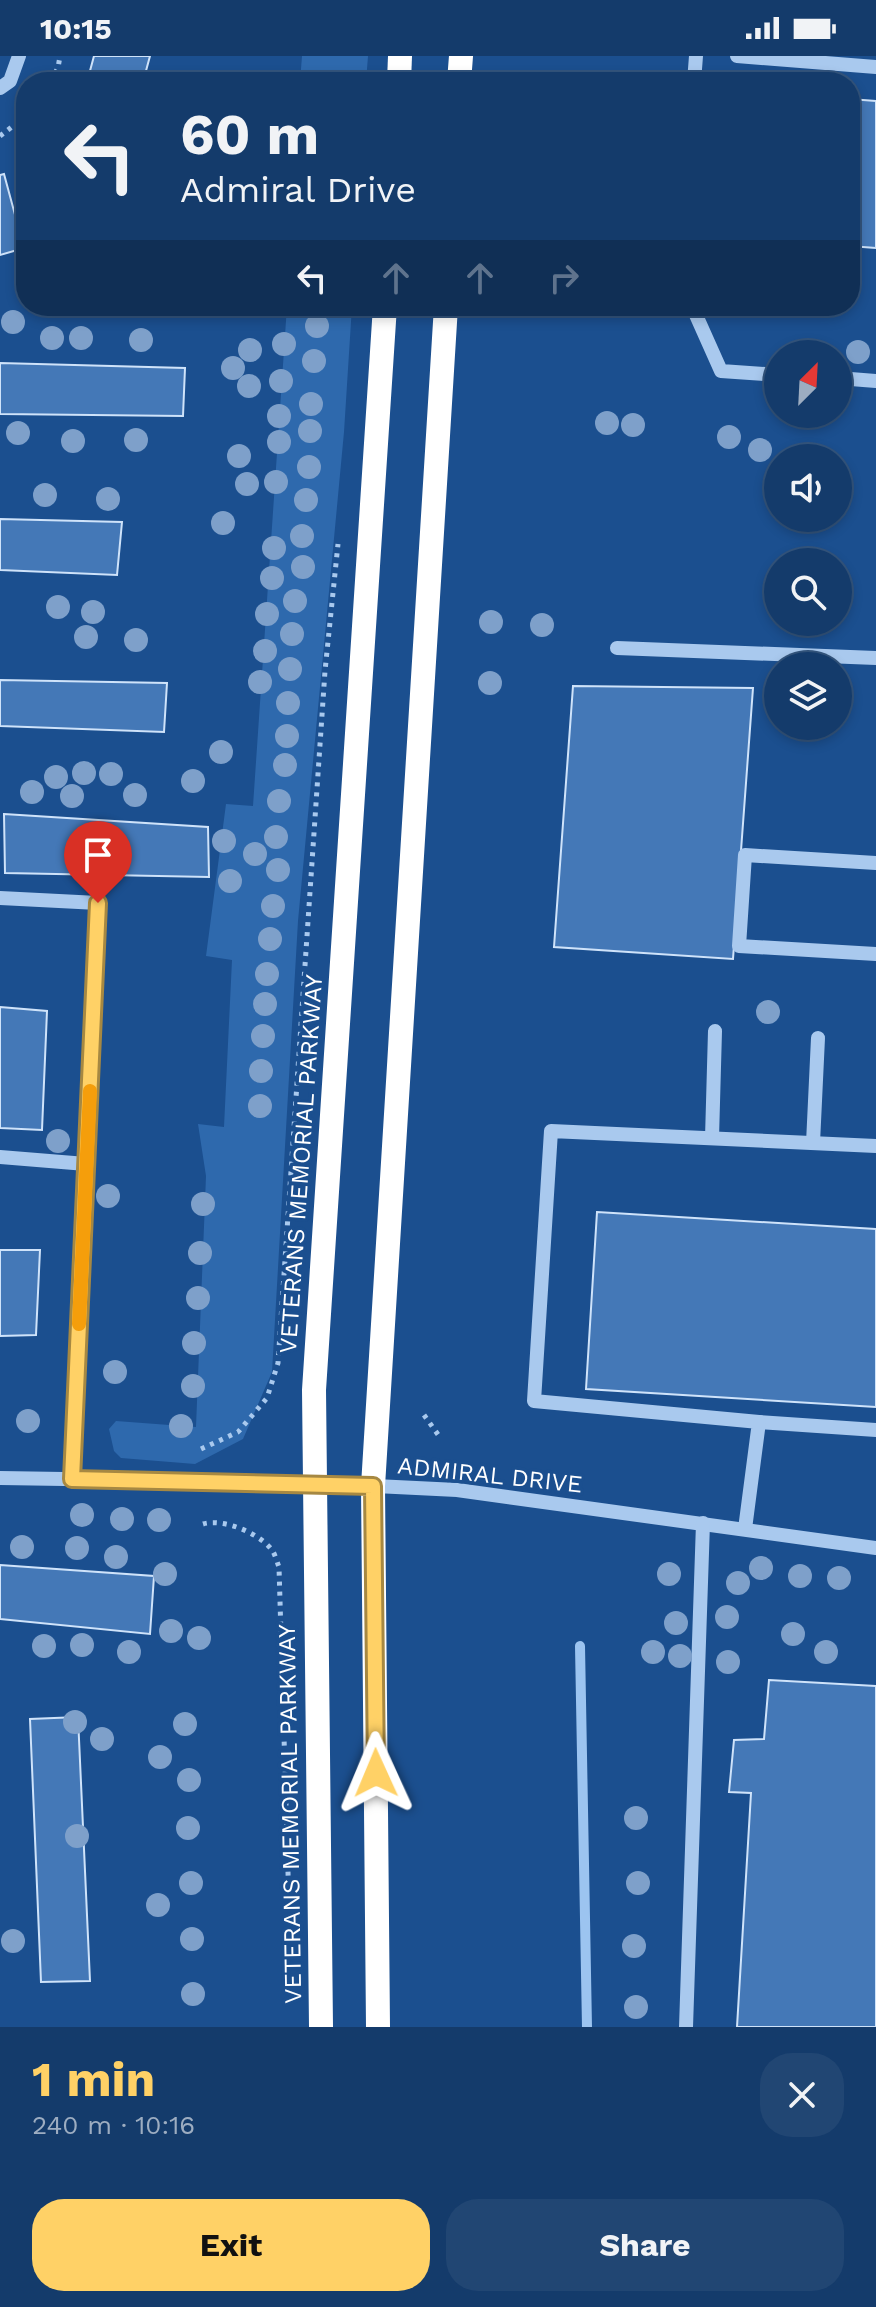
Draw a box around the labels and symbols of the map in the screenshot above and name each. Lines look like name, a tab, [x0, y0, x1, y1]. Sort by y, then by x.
north arrow	[764, 340, 852, 428]
pin	[64, 821, 132, 903]
street label: VETERANS MEMORIAL PARKWAY	[274, 973, 328, 1354]
street label: ADMIRAL DRIVE	[396, 1451, 584, 1499]
street label: VETERANS MEMORIAL PARKWAY	[273, 1624, 307, 2004]
position arrow	[334, 1731, 418, 1815]

